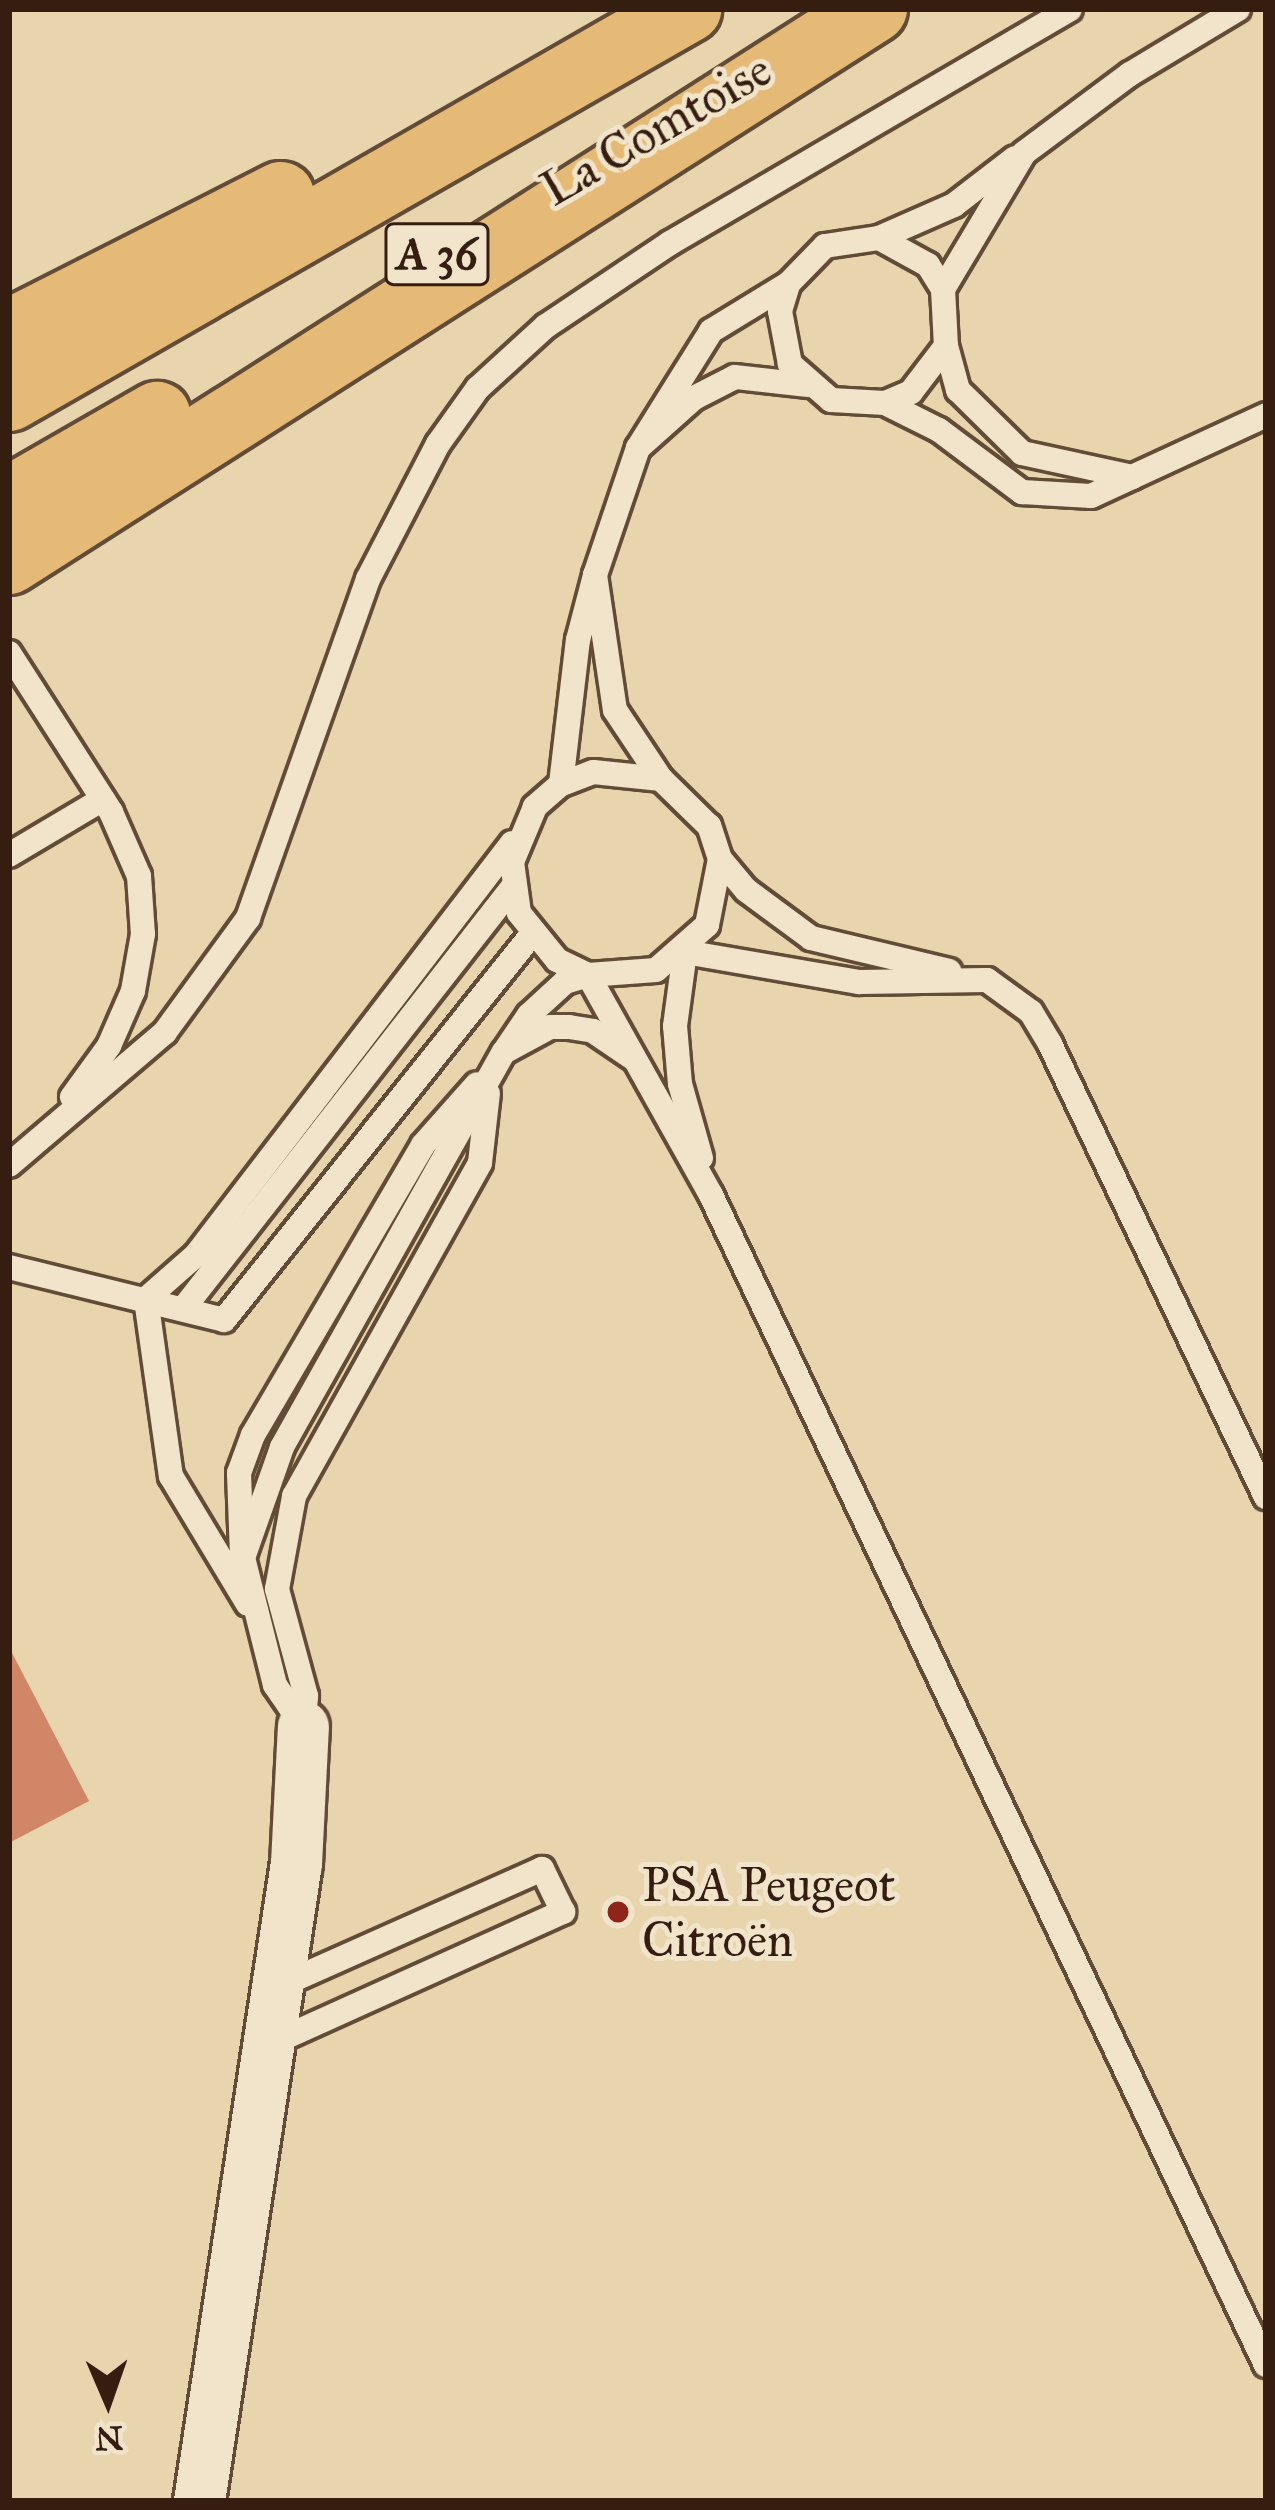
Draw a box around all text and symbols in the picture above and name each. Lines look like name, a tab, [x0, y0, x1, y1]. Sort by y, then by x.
street label: La Comtoise	[531, 40, 781, 218]
road number: A 36	[383, 215, 491, 293]
place label: PSA Peugeot Citroën	[642, 1855, 896, 1968]
marker: PSA Peugeot Citroën	[605, 1899, 631, 1925]
north arrow	[48, 2342, 168, 2462]
text: N	[95, 2418, 124, 2458]

